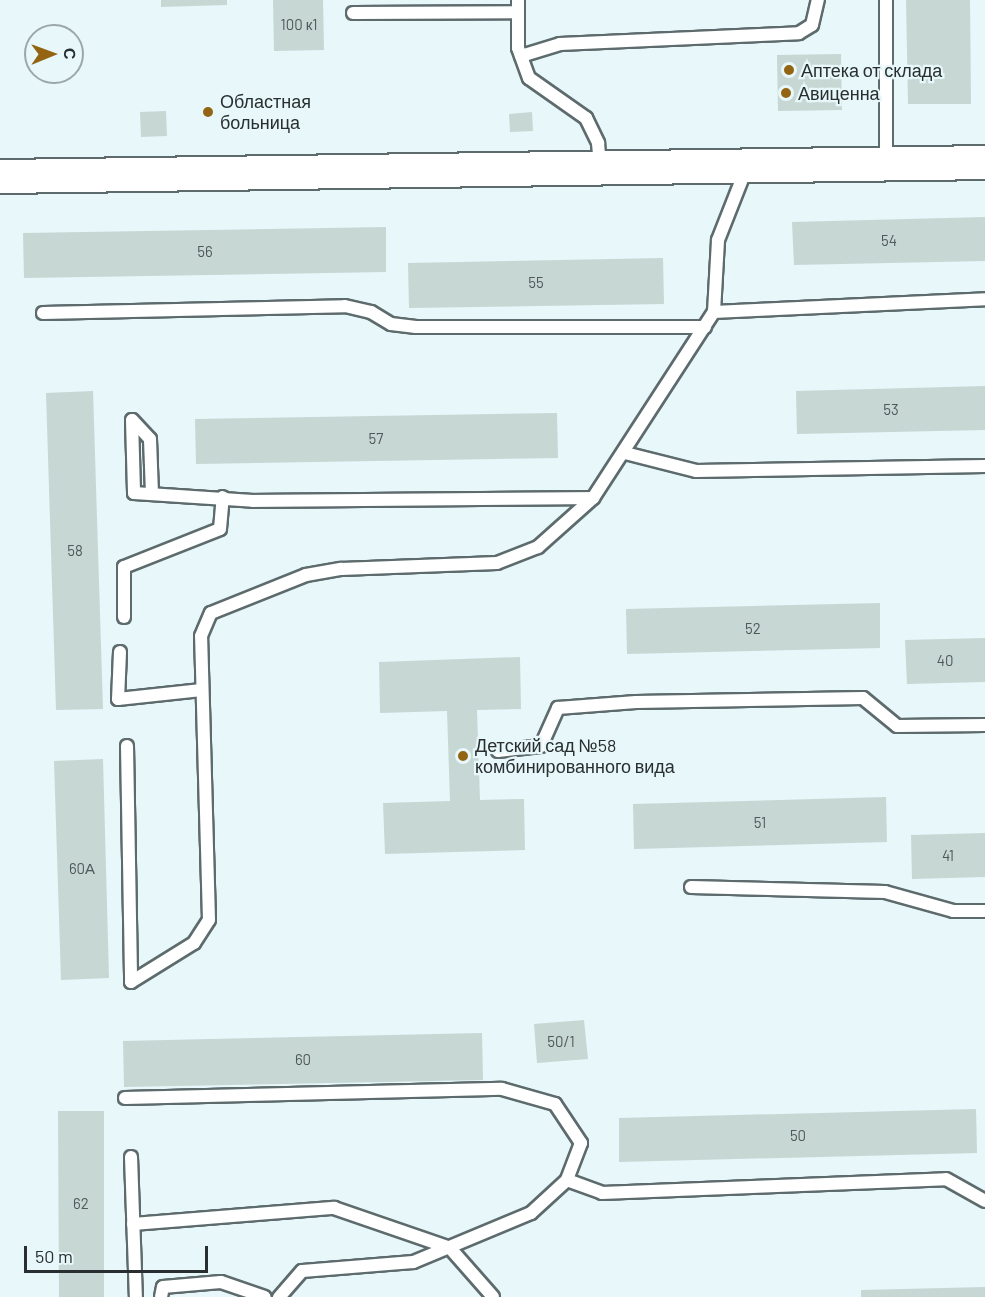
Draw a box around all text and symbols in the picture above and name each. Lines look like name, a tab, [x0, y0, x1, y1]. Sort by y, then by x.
house number: 100 к1	[280, 16, 318, 34]
north arrow	[24, 24, 84, 84]
text: С	[61, 48, 80, 60]
place label: Аптека от склада	[801, 59, 942, 81]
marker: Аптека от склада	[782, 63, 796, 77]
place label: Авиценна	[798, 82, 880, 104]
marker: Авиценна	[779, 86, 793, 100]
place label: Областная больница	[220, 91, 311, 134]
marker: Областная больница	[201, 105, 215, 119]
house number: 54	[881, 232, 897, 250]
house number: 56	[197, 243, 213, 261]
house number: 55	[528, 274, 544, 292]
house number: 53	[883, 401, 899, 419]
house number: 57	[369, 430, 383, 448]
house number: 58	[67, 542, 83, 560]
house number: 52	[745, 620, 761, 638]
house number: 40	[937, 652, 953, 670]
place label: Детский сад №58 комбинированного вида	[475, 735, 675, 777]
marker: Детский сад №58 комбинированного вида	[456, 749, 470, 763]
house number: 51	[754, 814, 766, 832]
house number: 41	[942, 847, 954, 865]
house number: 60А	[69, 860, 95, 878]
house number: 50/1	[547, 1033, 575, 1051]
house number: 60	[295, 1051, 311, 1069]
house number: 50	[790, 1127, 806, 1145]
house number: 62	[73, 1195, 89, 1213]
scale bar	[27, 1234, 212, 1272]
text: 50 m	[35, 1245, 73, 1267]

